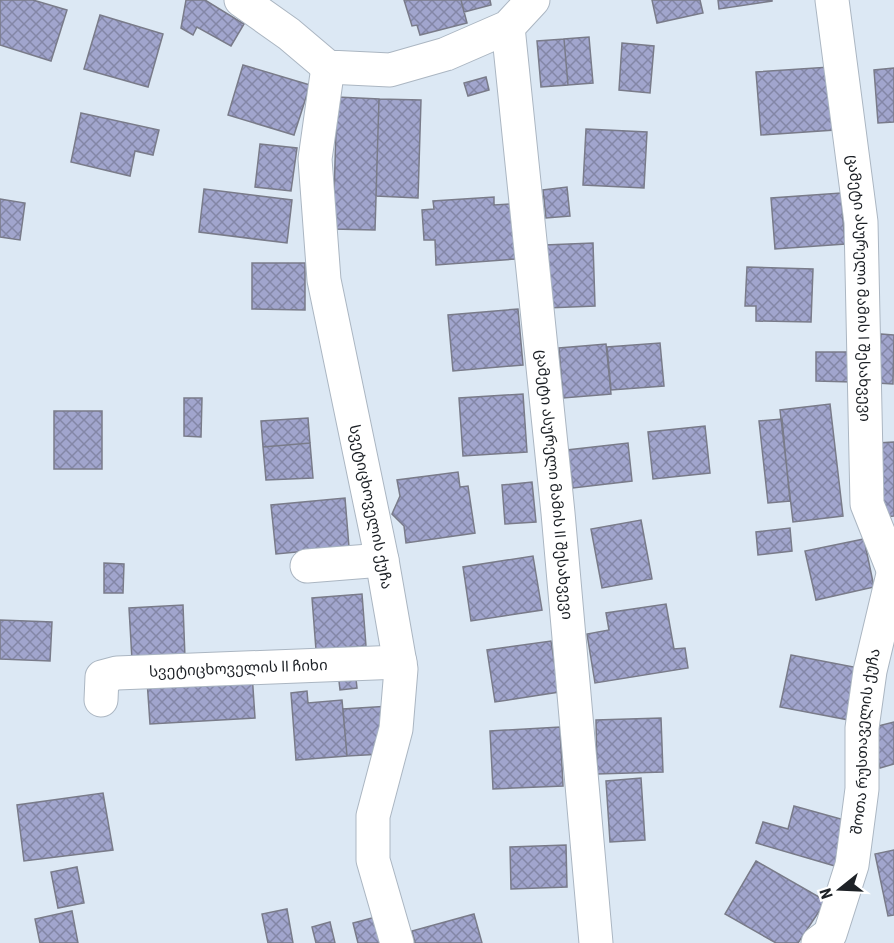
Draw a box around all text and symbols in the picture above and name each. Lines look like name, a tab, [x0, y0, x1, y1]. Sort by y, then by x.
street label: ცამეტი ასურელი მამის I შესახვევი	[843, 154, 874, 422]
street label: ცამეტი ასურელი მამის II შესახვევი	[532, 349, 576, 620]
street label: სვეტიცხოველის ქუჩა	[345, 423, 396, 591]
street label: შოთა რუსთაველის ქუჩა	[847, 647, 884, 835]
street label: სვეტიცხოველის II ჩიხი	[149, 656, 328, 681]
north arrow	[810, 859, 870, 919]
text: N	[816, 886, 837, 901]

